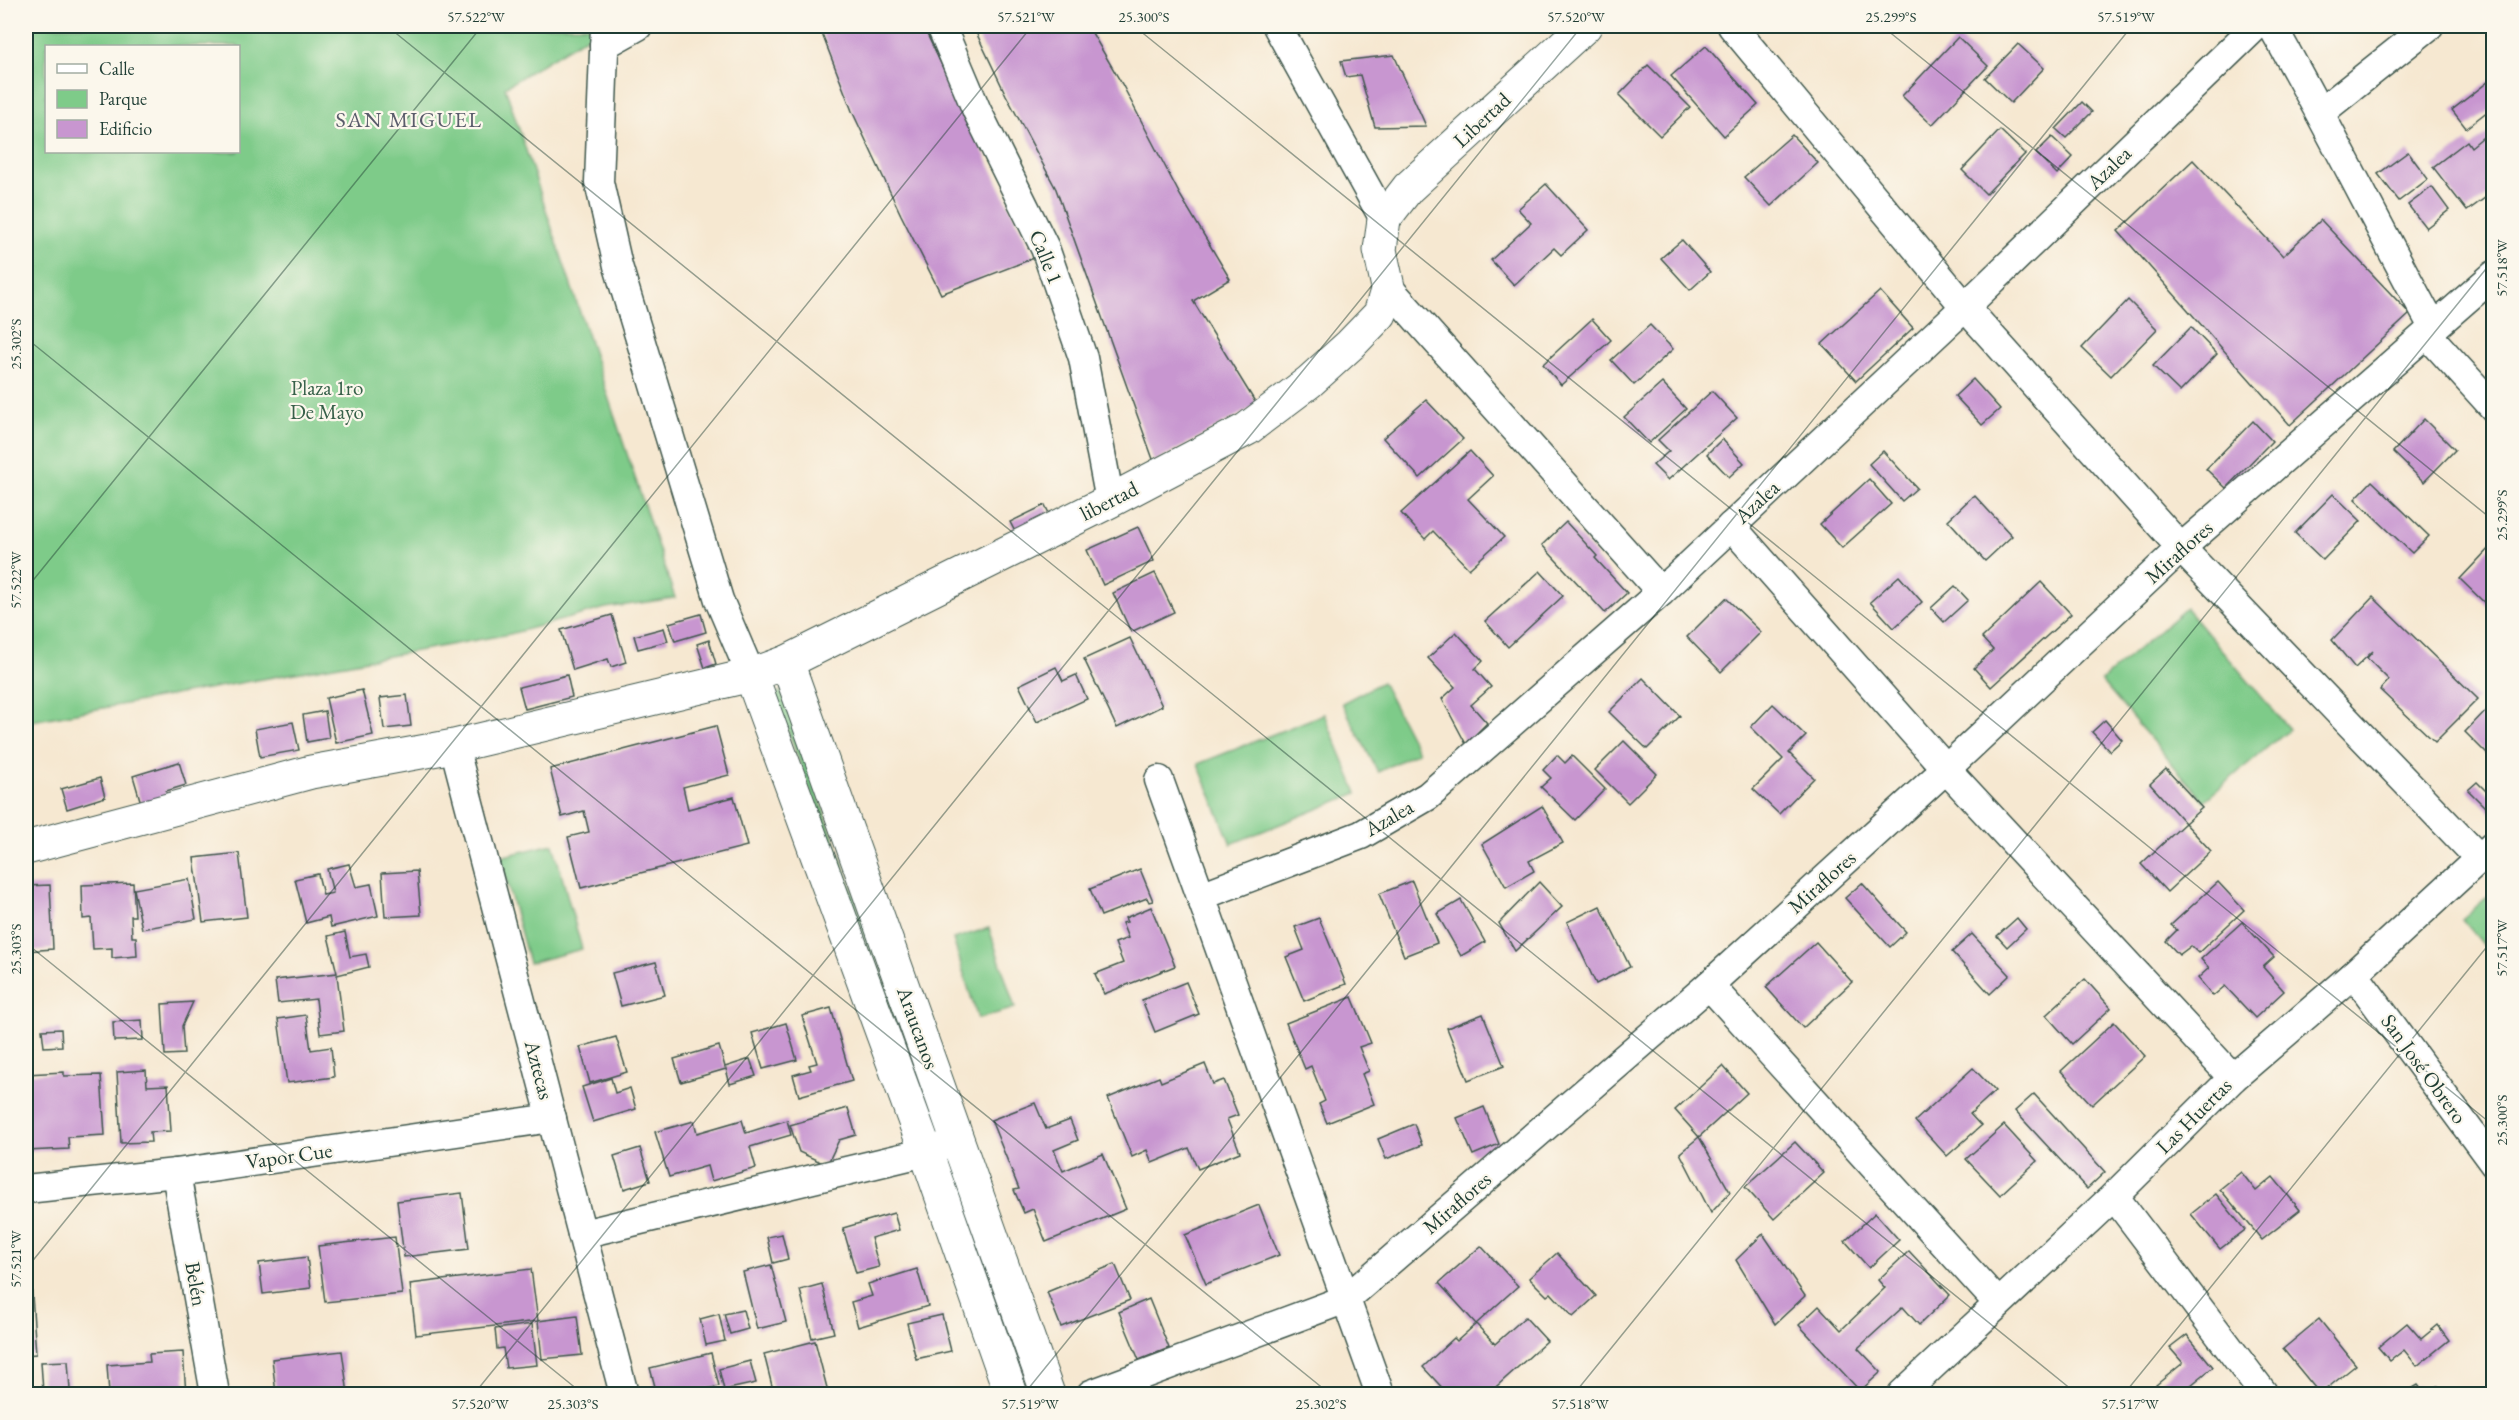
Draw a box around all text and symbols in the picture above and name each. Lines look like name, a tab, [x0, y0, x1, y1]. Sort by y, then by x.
text: 57.522°W	[447, 7, 505, 26]
text: 57.521°W	[997, 7, 1055, 26]
text: 25.300°S	[1119, 7, 1169, 26]
text: 57.520°W	[1547, 7, 1605, 26]
text: 25.299°S	[1866, 7, 1916, 26]
text: 57.519°W	[2097, 7, 2155, 26]
legend	[45, 45, 240, 153]
text: Calle	[99, 57, 135, 80]
street label: Libertad	[1447, 86, 1516, 153]
text: Parque	[99, 87, 147, 110]
district label: SAN MIGUEL	[335, 105, 483, 134]
text: Edificio	[99, 117, 152, 140]
street label: Azalea	[2080, 139, 2137, 196]
street label: Calle 1	[1023, 226, 1069, 288]
text: 57.518°W	[2492, 239, 2511, 297]
text: 25.302°S	[6, 319, 25, 369]
park label: Plaza 1ro De Mayo	[290, 374, 364, 425]
street label: libertad	[1075, 474, 1143, 527]
street label: Azalea	[1728, 474, 1785, 530]
text: 25.299°S	[2492, 490, 2511, 540]
street label: Miraflores	[2139, 514, 2219, 589]
text: 57.522°W	[6, 551, 25, 609]
street label: Azalea	[1359, 793, 1419, 843]
street label: Miraflores	[1782, 844, 1862, 919]
text: 57.517°W	[2492, 919, 2511, 977]
text: 25.303°S	[6, 924, 25, 974]
street label: Araucanos	[891, 982, 946, 1073]
street label: San José Obrero	[2375, 1008, 2473, 1129]
street label: Aztecas	[518, 1036, 560, 1103]
street label: Las Huertas	[2150, 1072, 2238, 1159]
text: 25.300°S	[2492, 1095, 2511, 1145]
street label: Vapor Cue	[244, 1136, 334, 1175]
street label: Miraflores	[1417, 1165, 1497, 1240]
text: 57.521°W	[6, 1230, 25, 1288]
street label: Belén	[179, 1259, 214, 1308]
text: 57.520°W	[451, 1394, 509, 1413]
text: 25.303°S	[548, 1394, 598, 1413]
text: 57.519°W	[1001, 1394, 1059, 1413]
text: 25.302°S	[1296, 1394, 1346, 1413]
text: 57.518°W	[1551, 1394, 1609, 1413]
text: 57.517°W	[2101, 1394, 2159, 1413]

